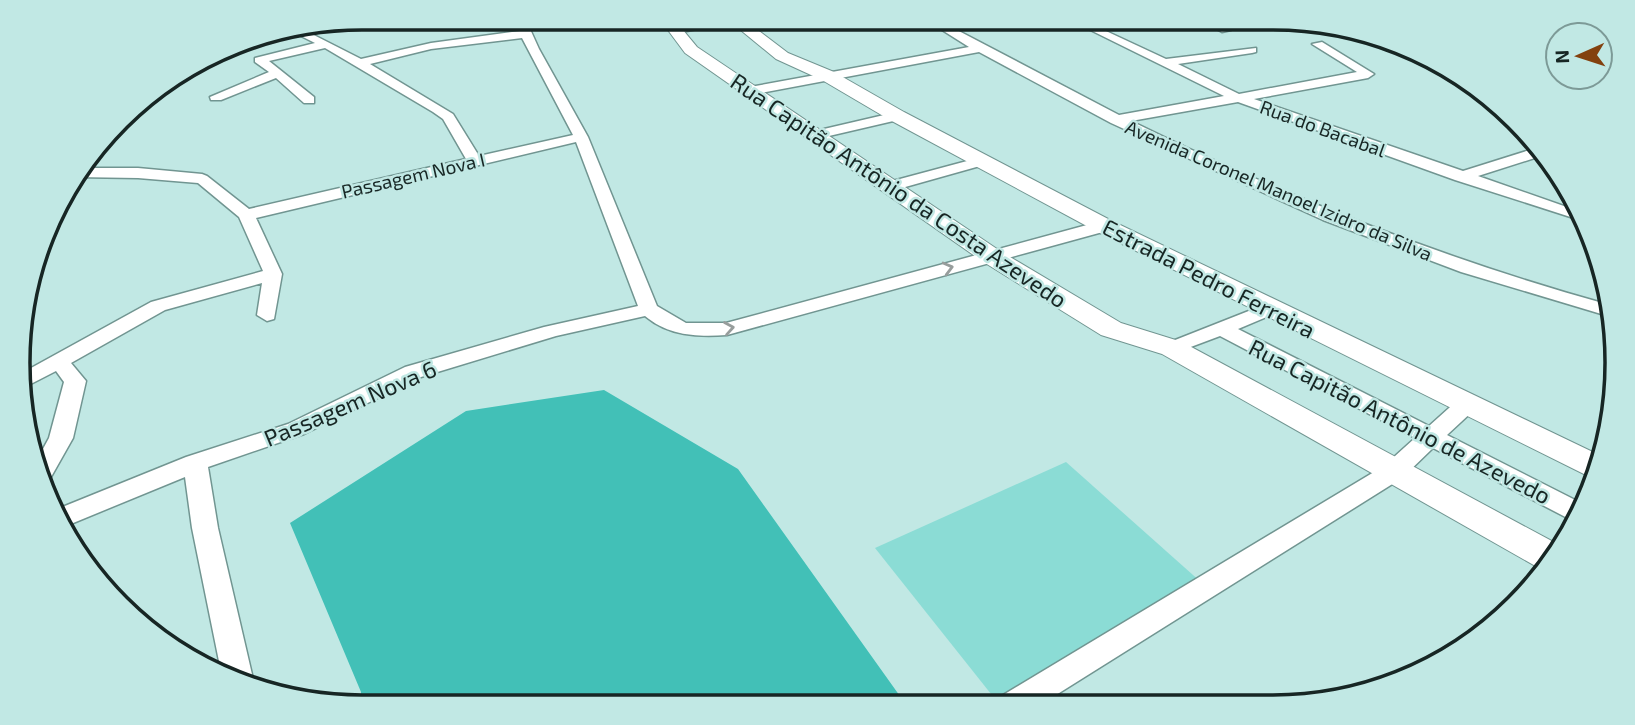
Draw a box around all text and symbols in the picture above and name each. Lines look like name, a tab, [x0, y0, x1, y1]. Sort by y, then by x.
north arrow	[1544, 21, 1614, 91]
text: N	[1550, 49, 1573, 64]
street label: Rua Capitão Antônio da Costa Azevedo	[726, 67, 1072, 313]
street label: Rua do Bacabal	[1257, 95, 1389, 161]
street label: Avenida Coronel Manoel Izidro da Silva	[1122, 115, 1436, 265]
street label: Passagem Nova I	[339, 147, 487, 203]
street label: Estrada Pedro Ferreira	[1098, 212, 1320, 344]
one-way arrow	[942, 262, 954, 276]
one-way arrow	[723, 321, 735, 336]
street label: Rua Capitão Antônio de Azevedo	[1245, 333, 1555, 509]
street label: Passagem Nova 6	[260, 354, 440, 452]

